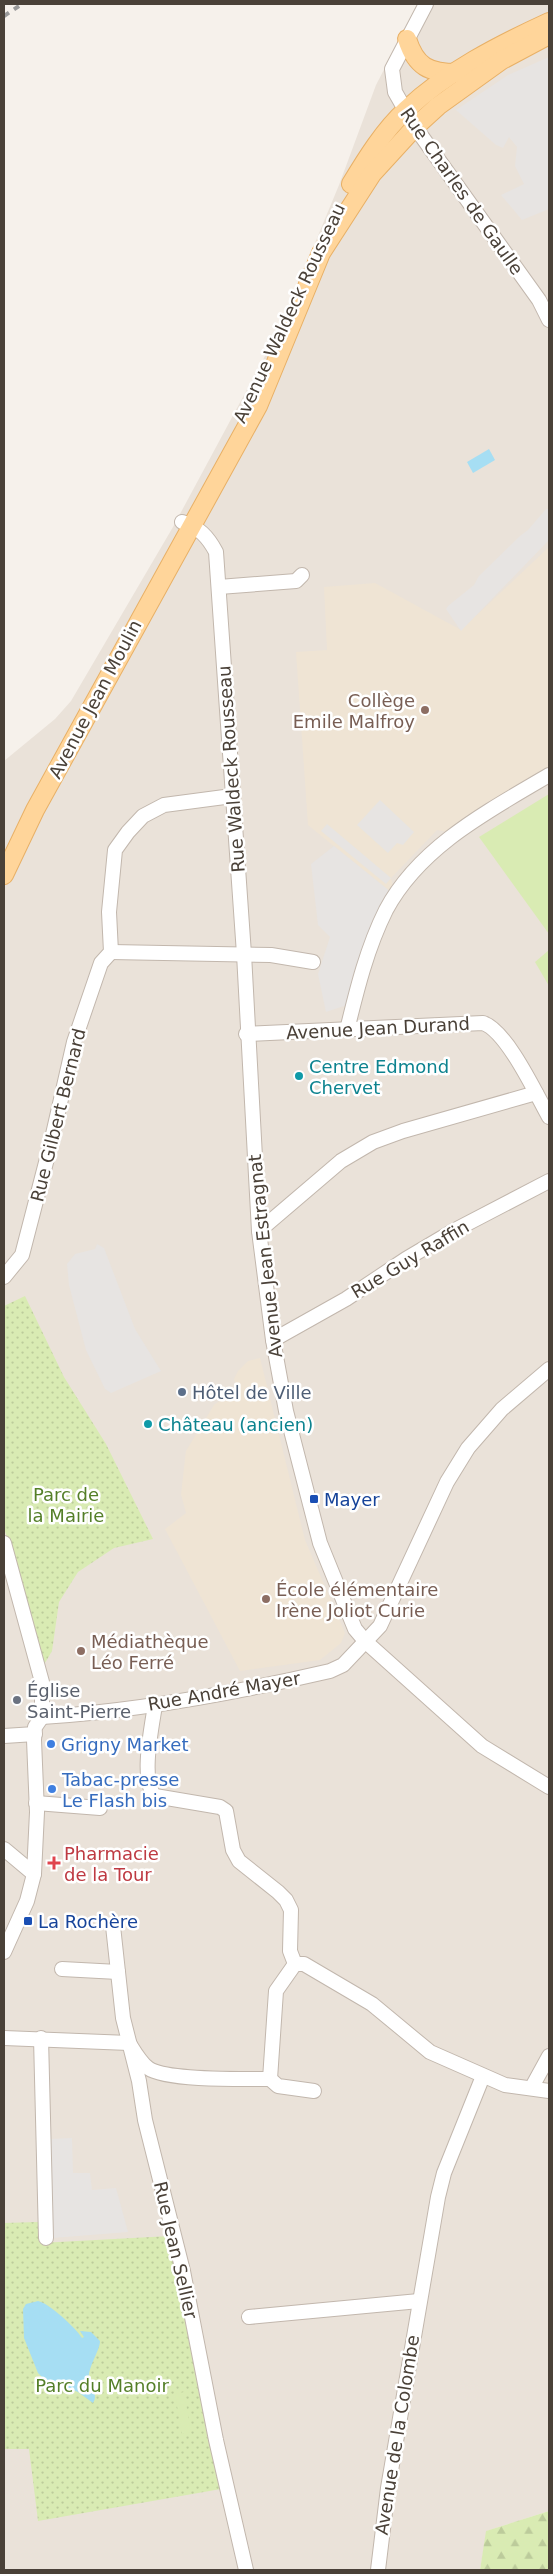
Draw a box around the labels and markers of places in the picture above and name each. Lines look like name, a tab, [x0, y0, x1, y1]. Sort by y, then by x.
place label: Collège Emile Malfroy	[293, 690, 415, 732]
marker: Collège Emile Malfroy	[419, 704, 431, 716]
place label: Centre Edmond Chervet	[309, 1056, 449, 1098]
marker: Centre Edmond Chervet	[293, 1070, 305, 1082]
place label: Hôtel de Ville	[192, 1382, 312, 1403]
marker: Hôtel de Ville	[176, 1386, 188, 1398]
place label: Château (ancien)	[158, 1414, 313, 1435]
marker: Château (ancien)	[142, 1418, 154, 1430]
place label: Mayer	[324, 1489, 380, 1510]
marker: Mayer	[308, 1493, 320, 1505]
place label: École élémentaire Irène Joliot Curie	[276, 1579, 438, 1621]
marker: École élémentaire Irène Joliot Curie	[260, 1593, 272, 1605]
place label: Médiathèque Léo Ferré	[91, 1631, 209, 1673]
marker: Médiathèque Léo Ferré	[75, 1645, 87, 1657]
place label: Église Saint-Pierre	[27, 1680, 131, 1722]
marker: Église Saint-Pierre	[11, 1694, 23, 1706]
place label: Grigny Market	[61, 1734, 188, 1755]
marker: Grigny Market	[45, 1738, 57, 1750]
place label: Tabac-presse Le Flash bis	[61, 1769, 179, 1811]
marker: Tabac-presse Le Flash bis	[46, 1783, 58, 1795]
place label: Pharmacie de la Tour	[64, 1843, 159, 1885]
marker: Pharmacie de la Tour	[48, 1857, 60, 1869]
place label: La Rochère	[38, 1911, 138, 1932]
marker: La Rochère	[22, 1915, 34, 1927]

